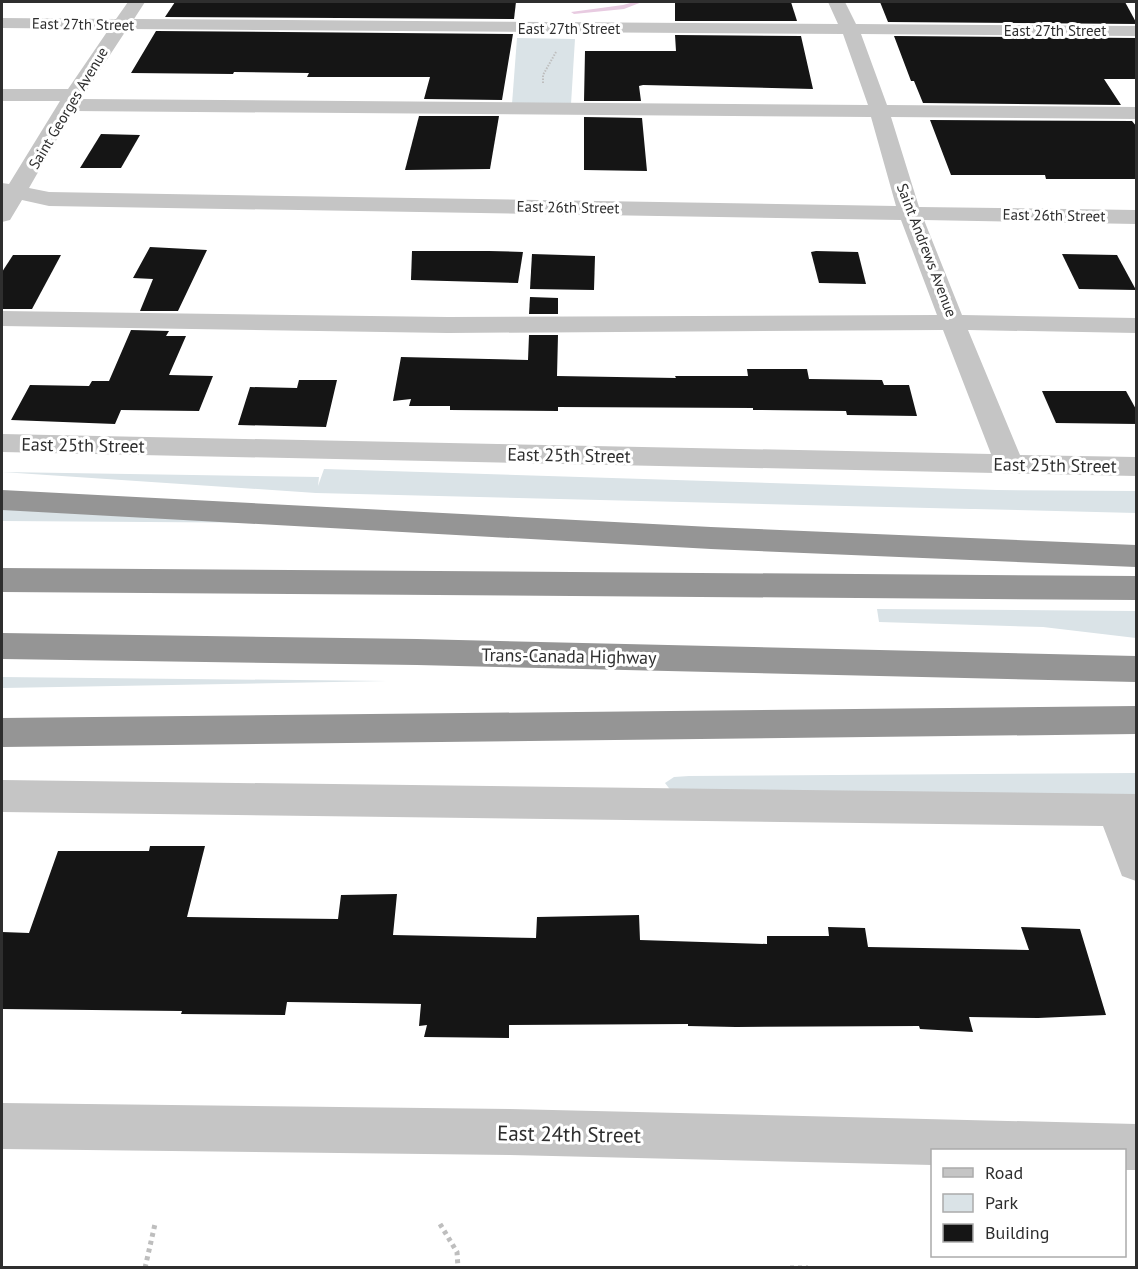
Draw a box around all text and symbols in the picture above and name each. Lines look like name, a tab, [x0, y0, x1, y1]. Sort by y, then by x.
street label: East 27th Street	[32, 14, 134, 34]
street label: East 27th Street	[518, 19, 620, 38]
street label: East 27th Street	[1004, 21, 1106, 40]
street label: Saint Georges Avenue	[24, 44, 112, 172]
street label: Saint Andrews Avenue	[893, 181, 961, 319]
street label: East 26th Street	[516, 197, 620, 217]
street label: East 26th Street	[1002, 205, 1106, 225]
street label: East 25th Street	[21, 432, 145, 458]
street label: East 25th Street	[507, 442, 631, 468]
street label: East 25th Street	[993, 452, 1117, 478]
street label: Trans-Canada Highway	[481, 643, 657, 669]
street label: East 24th Street	[497, 1119, 641, 1149]
legend	[931, 1149, 1126, 1257]
text: Road	[985, 1161, 1023, 1184]
text: Park	[985, 1191, 1018, 1214]
text: Building	[985, 1221, 1049, 1244]

